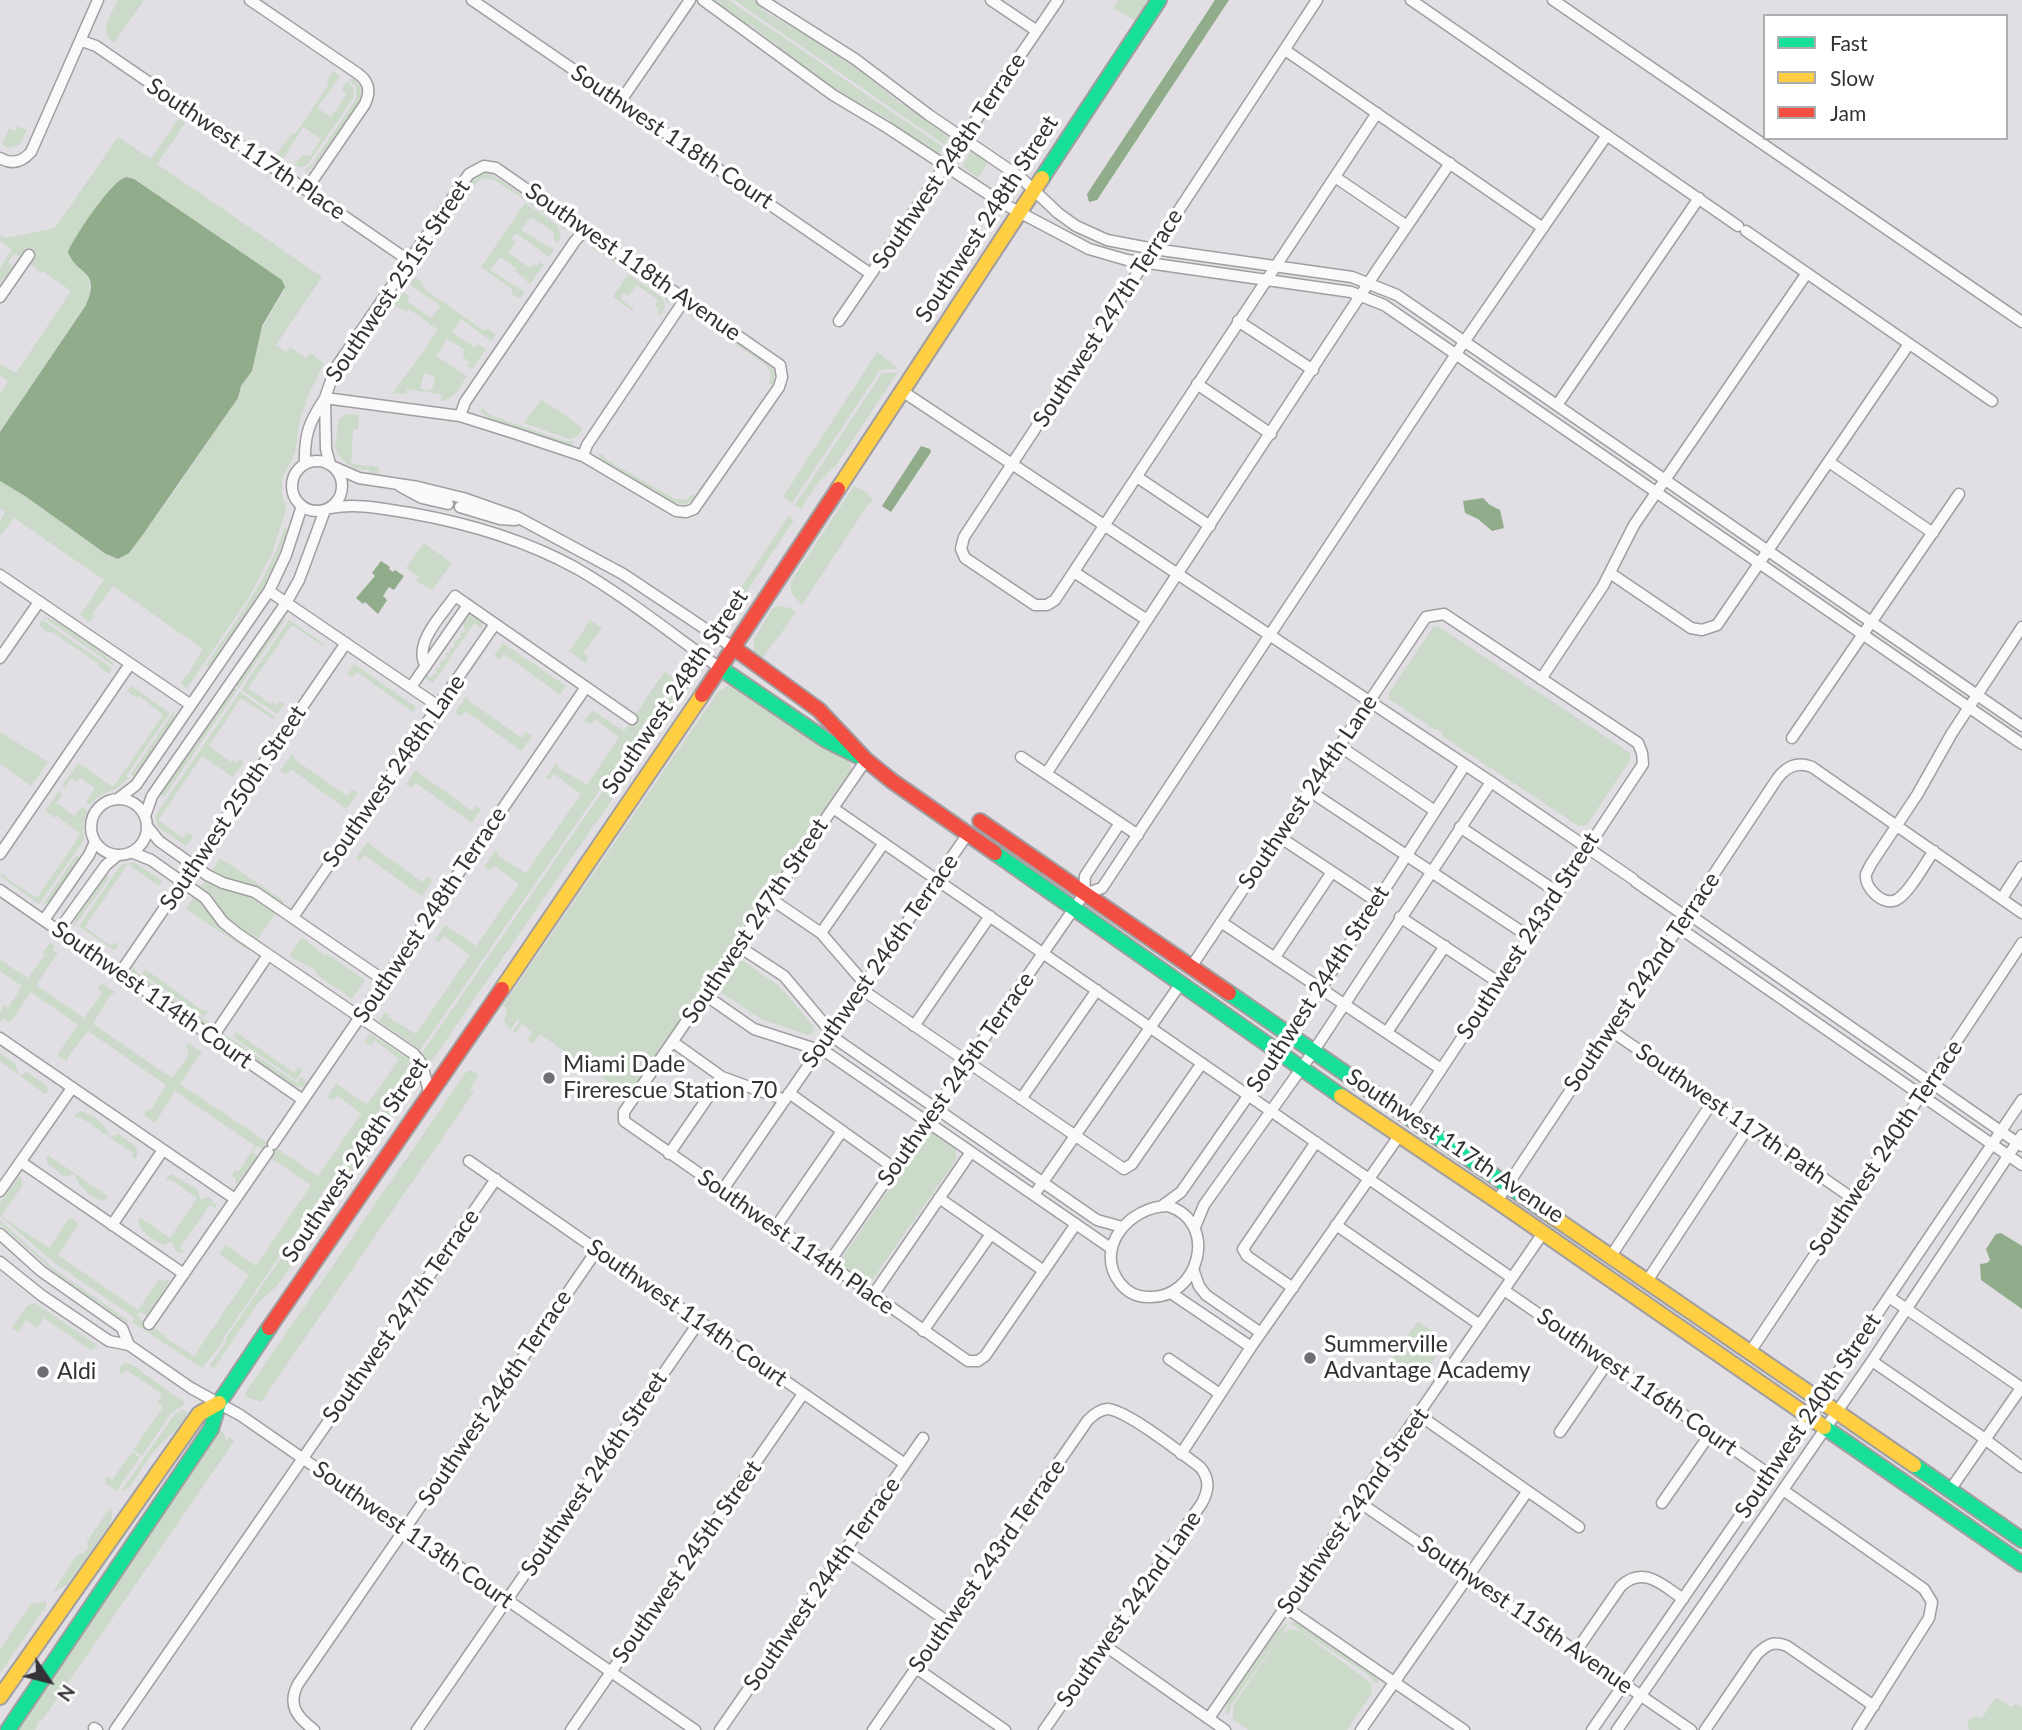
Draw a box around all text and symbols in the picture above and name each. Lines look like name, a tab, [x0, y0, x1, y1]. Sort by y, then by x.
legend	[1763, 14, 2008, 140]
text: Fast	[1830, 30, 1867, 55]
street label: Southwest 248th Terrace	[866, 48, 1032, 274]
street label: Southwest 118th Court	[566, 59, 778, 215]
text: Slow	[1830, 65, 1874, 90]
street label: Southwest 117th Place	[141, 72, 351, 226]
text: Jam	[1830, 100, 1866, 125]
street label: Southwest 248th Street	[910, 110, 1064, 328]
street label: Southwest 251st Street	[320, 175, 476, 387]
street label: Southwest 118th Avenue	[520, 177, 746, 347]
street label: Southwest 247th Terrace	[1027, 204, 1189, 432]
street label: Southwest 248th Street	[596, 584, 754, 800]
street label: Southwest 248th Lane	[317, 669, 471, 873]
street label: Southwest 244th Lane	[1233, 690, 1383, 894]
street label: Southwest 250th Street	[154, 700, 312, 916]
street label: Southwest 248th Terrace	[347, 802, 513, 1028]
street label: Southwest 247th Street	[676, 813, 834, 1029]
street label: Southwest 243rd Street	[1451, 828, 1605, 1044]
street label: Southwest 246th Terrace	[796, 849, 964, 1073]
street label: Southwest 242nd Terrace	[1558, 867, 1726, 1097]
street label: Southwest 244th Street	[1241, 880, 1395, 1098]
street label: Southwest 114th Court	[47, 915, 257, 1075]
street label: Southwest 245th Terrace	[872, 967, 1040, 1191]
street label: Southwest 240th Terrace	[1803, 1035, 1969, 1261]
street label: Southwest 117th Path	[1630, 1038, 1832, 1190]
place label: Miami Dade Firerescue Station 70	[563, 1051, 777, 1105]
street label: Southwest 248th Street	[276, 1052, 434, 1268]
street label: Southwest 117th Avenue	[1341, 1063, 1569, 1229]
marker: Miami Dade Firerescue Station 70	[541, 1070, 557, 1086]
street label: Southwest 114th Place	[692, 1164, 900, 1320]
street label: Southwest 247th Terrace	[317, 1204, 485, 1428]
street label: Southwest 114th Court	[582, 1233, 792, 1393]
street label: Southwest 246th Terrace	[412, 1285, 578, 1511]
street label: Southwest 116th Court	[1532, 1302, 1742, 1462]
street label: Southwest 240th Street	[1729, 1308, 1887, 1524]
place label: Summerville Advantage Academy	[1324, 1331, 1531, 1385]
marker: Summerville Advantage Academy	[1302, 1350, 1318, 1366]
place label: Aldi	[57, 1358, 96, 1386]
marker: Aldi	[35, 1364, 51, 1380]
street label: Southwest 246th Street	[515, 1366, 673, 1582]
street label: Southwest 242nd Street	[1271, 1402, 1435, 1620]
street label: Southwest 243rd Terrace	[903, 1454, 1071, 1678]
street label: Southwest 113th Court	[308, 1455, 518, 1615]
street label: Southwest 245th Street	[607, 1455, 767, 1669]
street label: Southwest 244th Terrace	[738, 1472, 906, 1696]
street label: Southwest 242nd Lane	[1051, 1506, 1207, 1712]
street label: Southwest 115th Avenue	[1412, 1530, 1638, 1700]
north arrow	[14, 1646, 84, 1716]
text: N	[53, 1681, 80, 1706]

